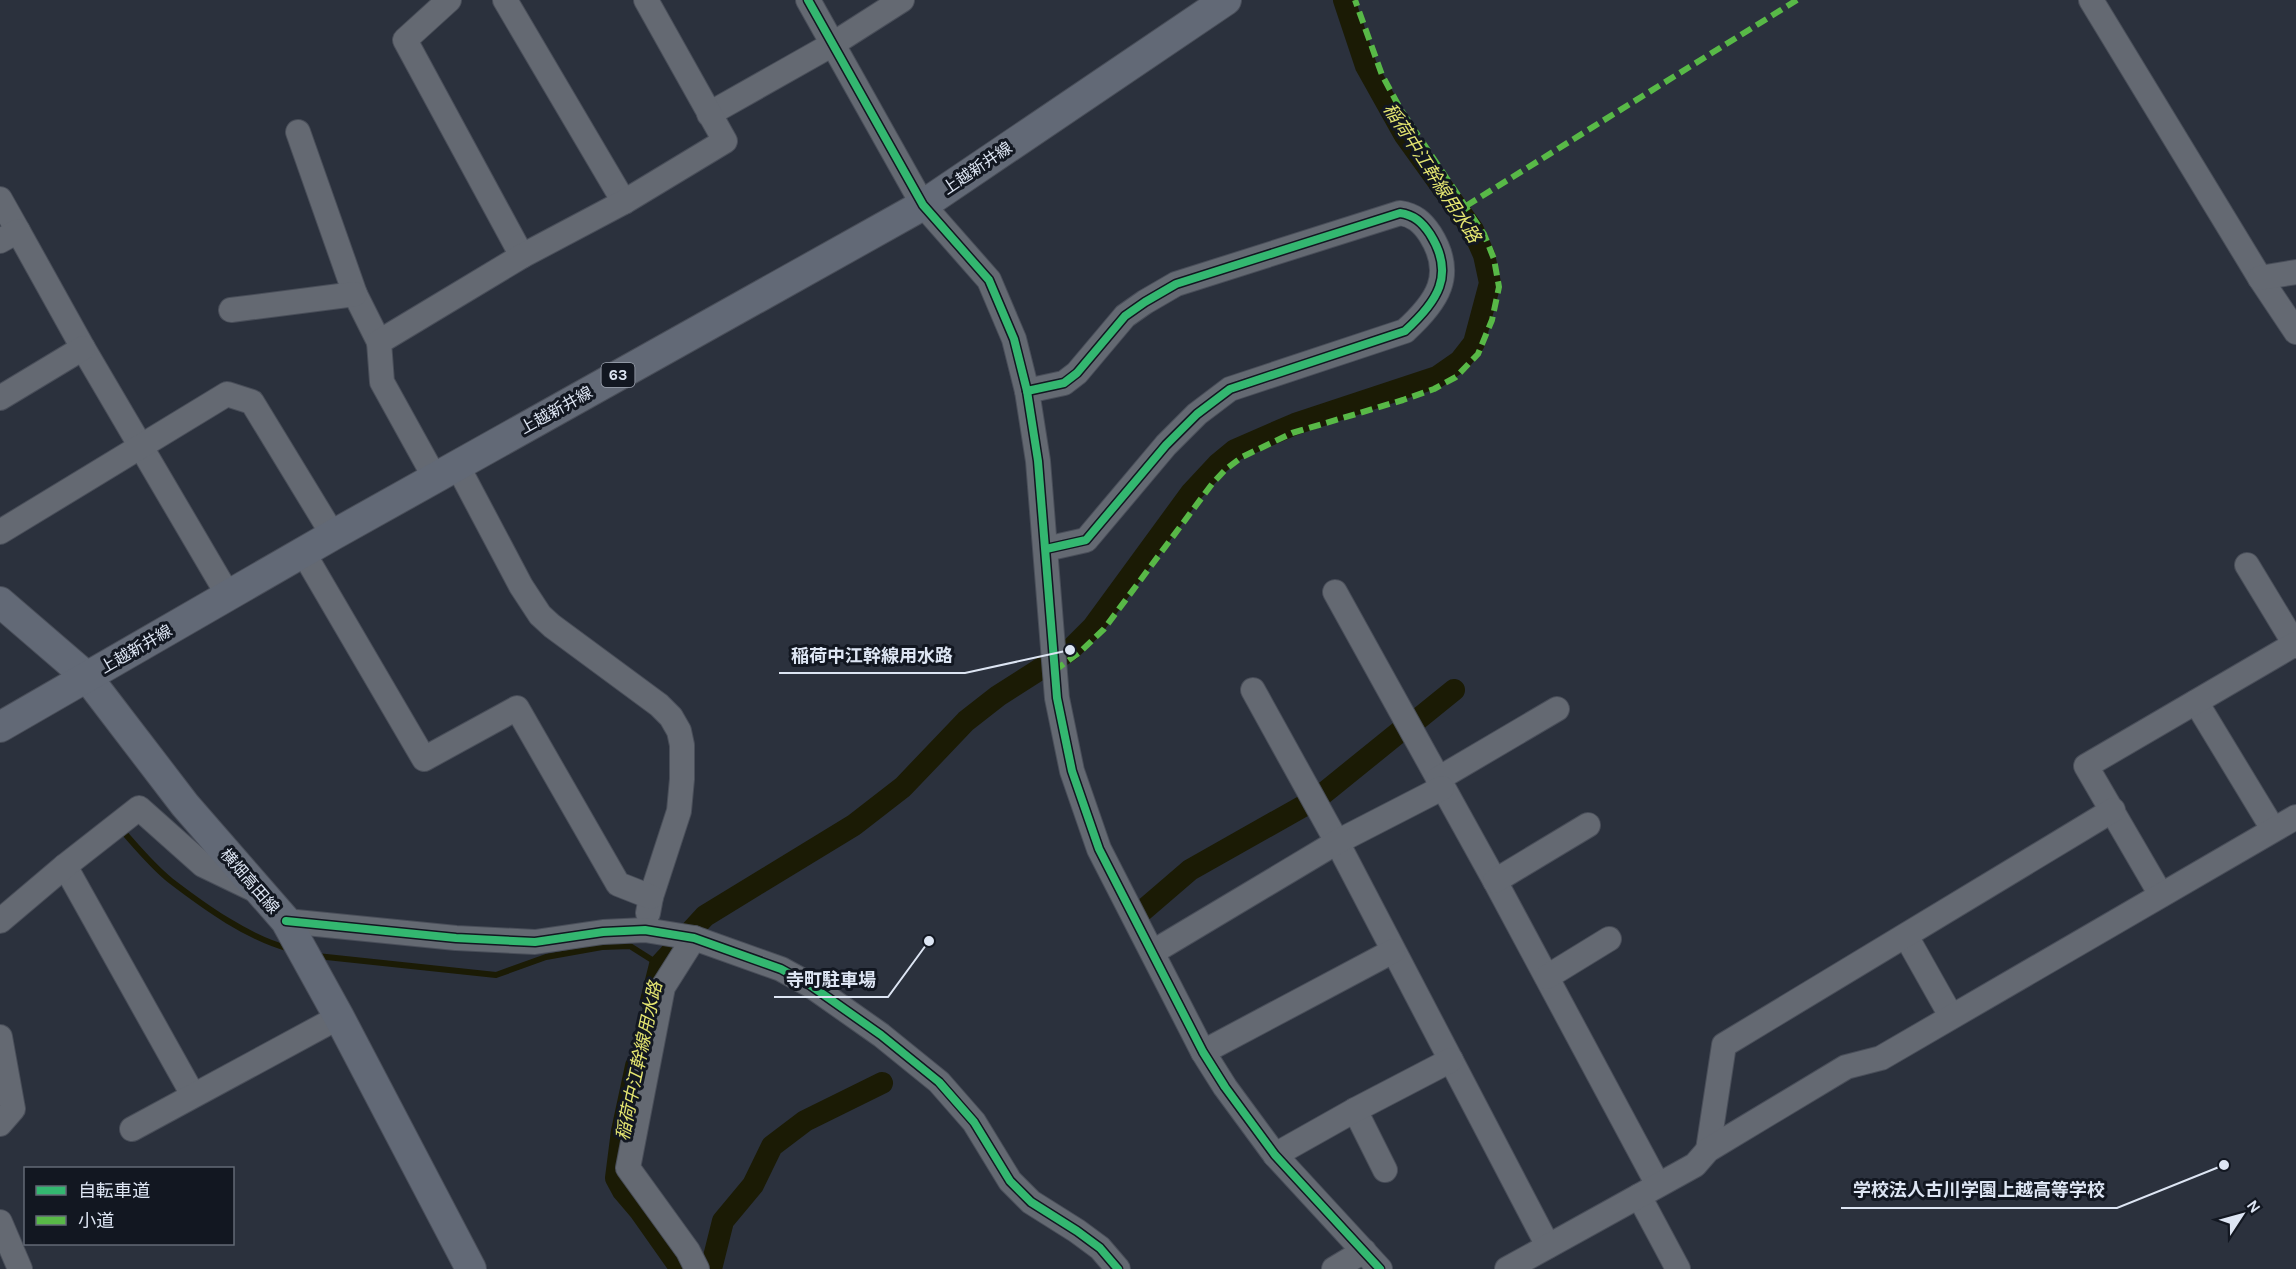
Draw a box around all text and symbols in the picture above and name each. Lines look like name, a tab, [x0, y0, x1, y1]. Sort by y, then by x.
water label: 稲荷中江幹線用水路	[1379, 99, 1486, 249]
street label: 上越新井線	[939, 138, 1015, 198]
road number: 63	[602, 363, 634, 387]
street label: 上越新井線	[516, 382, 596, 438]
street label: 上越新井線	[97, 621, 175, 677]
callout: 稲荷中江幹線用水路	[779, 637, 965, 673]
text: 稲荷中江幹線用水路	[791, 645, 953, 667]
street label: 横畑高田線	[217, 845, 283, 917]
callout: 寺町駐車場	[774, 961, 888, 997]
text: 寺町駐車場	[786, 969, 876, 991]
water label: 稲荷中江幹線用水路	[611, 978, 667, 1143]
legend	[24, 1167, 234, 1245]
callout: 学校法人古川学園上越高等学校	[1841, 1172, 2117, 1208]
text: 学校法人古川学園上越高等学校	[1853, 1179, 2105, 1201]
text: 自転車道	[78, 1180, 150, 1202]
north arrow	[2212, 1185, 2272, 1245]
text: N	[2243, 1196, 2265, 1217]
text: 小道	[78, 1210, 114, 1232]

